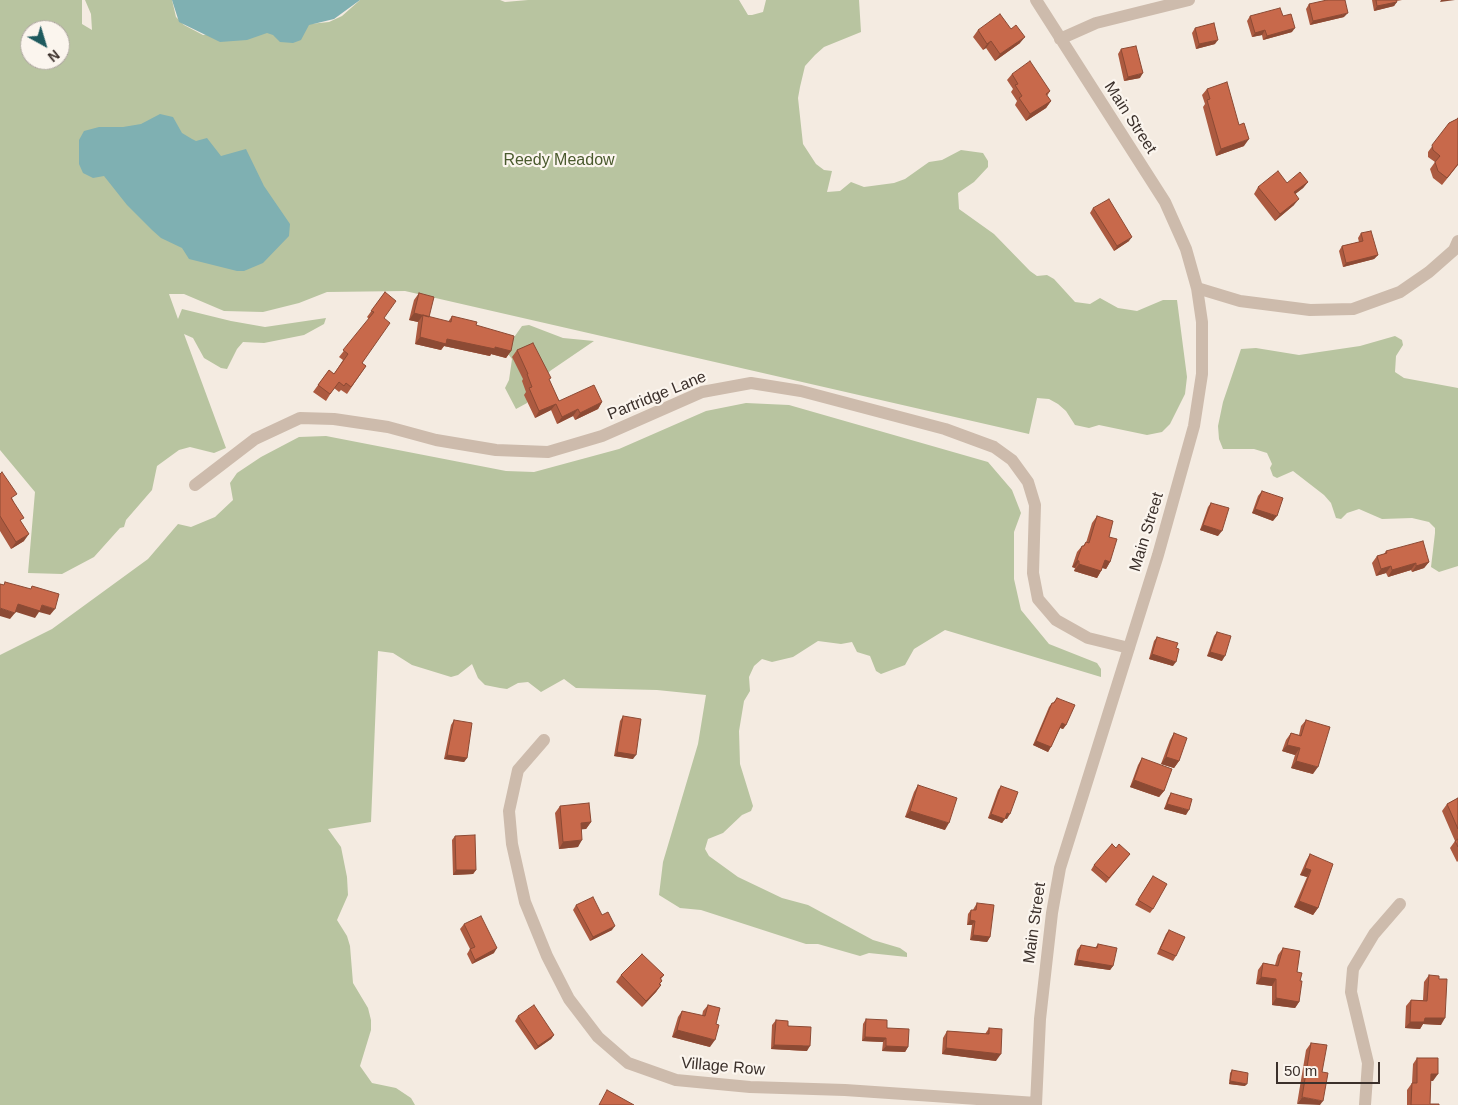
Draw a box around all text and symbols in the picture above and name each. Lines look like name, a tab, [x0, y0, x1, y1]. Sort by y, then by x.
north arrow	[20, 20, 70, 70]
text: N	[45, 46, 63, 65]
street label: Main Street	[1100, 78, 1160, 158]
park label: Reedy Meadow	[503, 151, 615, 171]
street label: Partridge Lane	[605, 367, 709, 425]
street label: Main Street	[1126, 490, 1168, 574]
street label: Main Street	[1020, 881, 1050, 965]
scale bar	[1278, 1052, 1382, 1084]
street label: Village Row	[680, 1054, 766, 1080]
text: 50 m	[1284, 1062, 1317, 1079]

